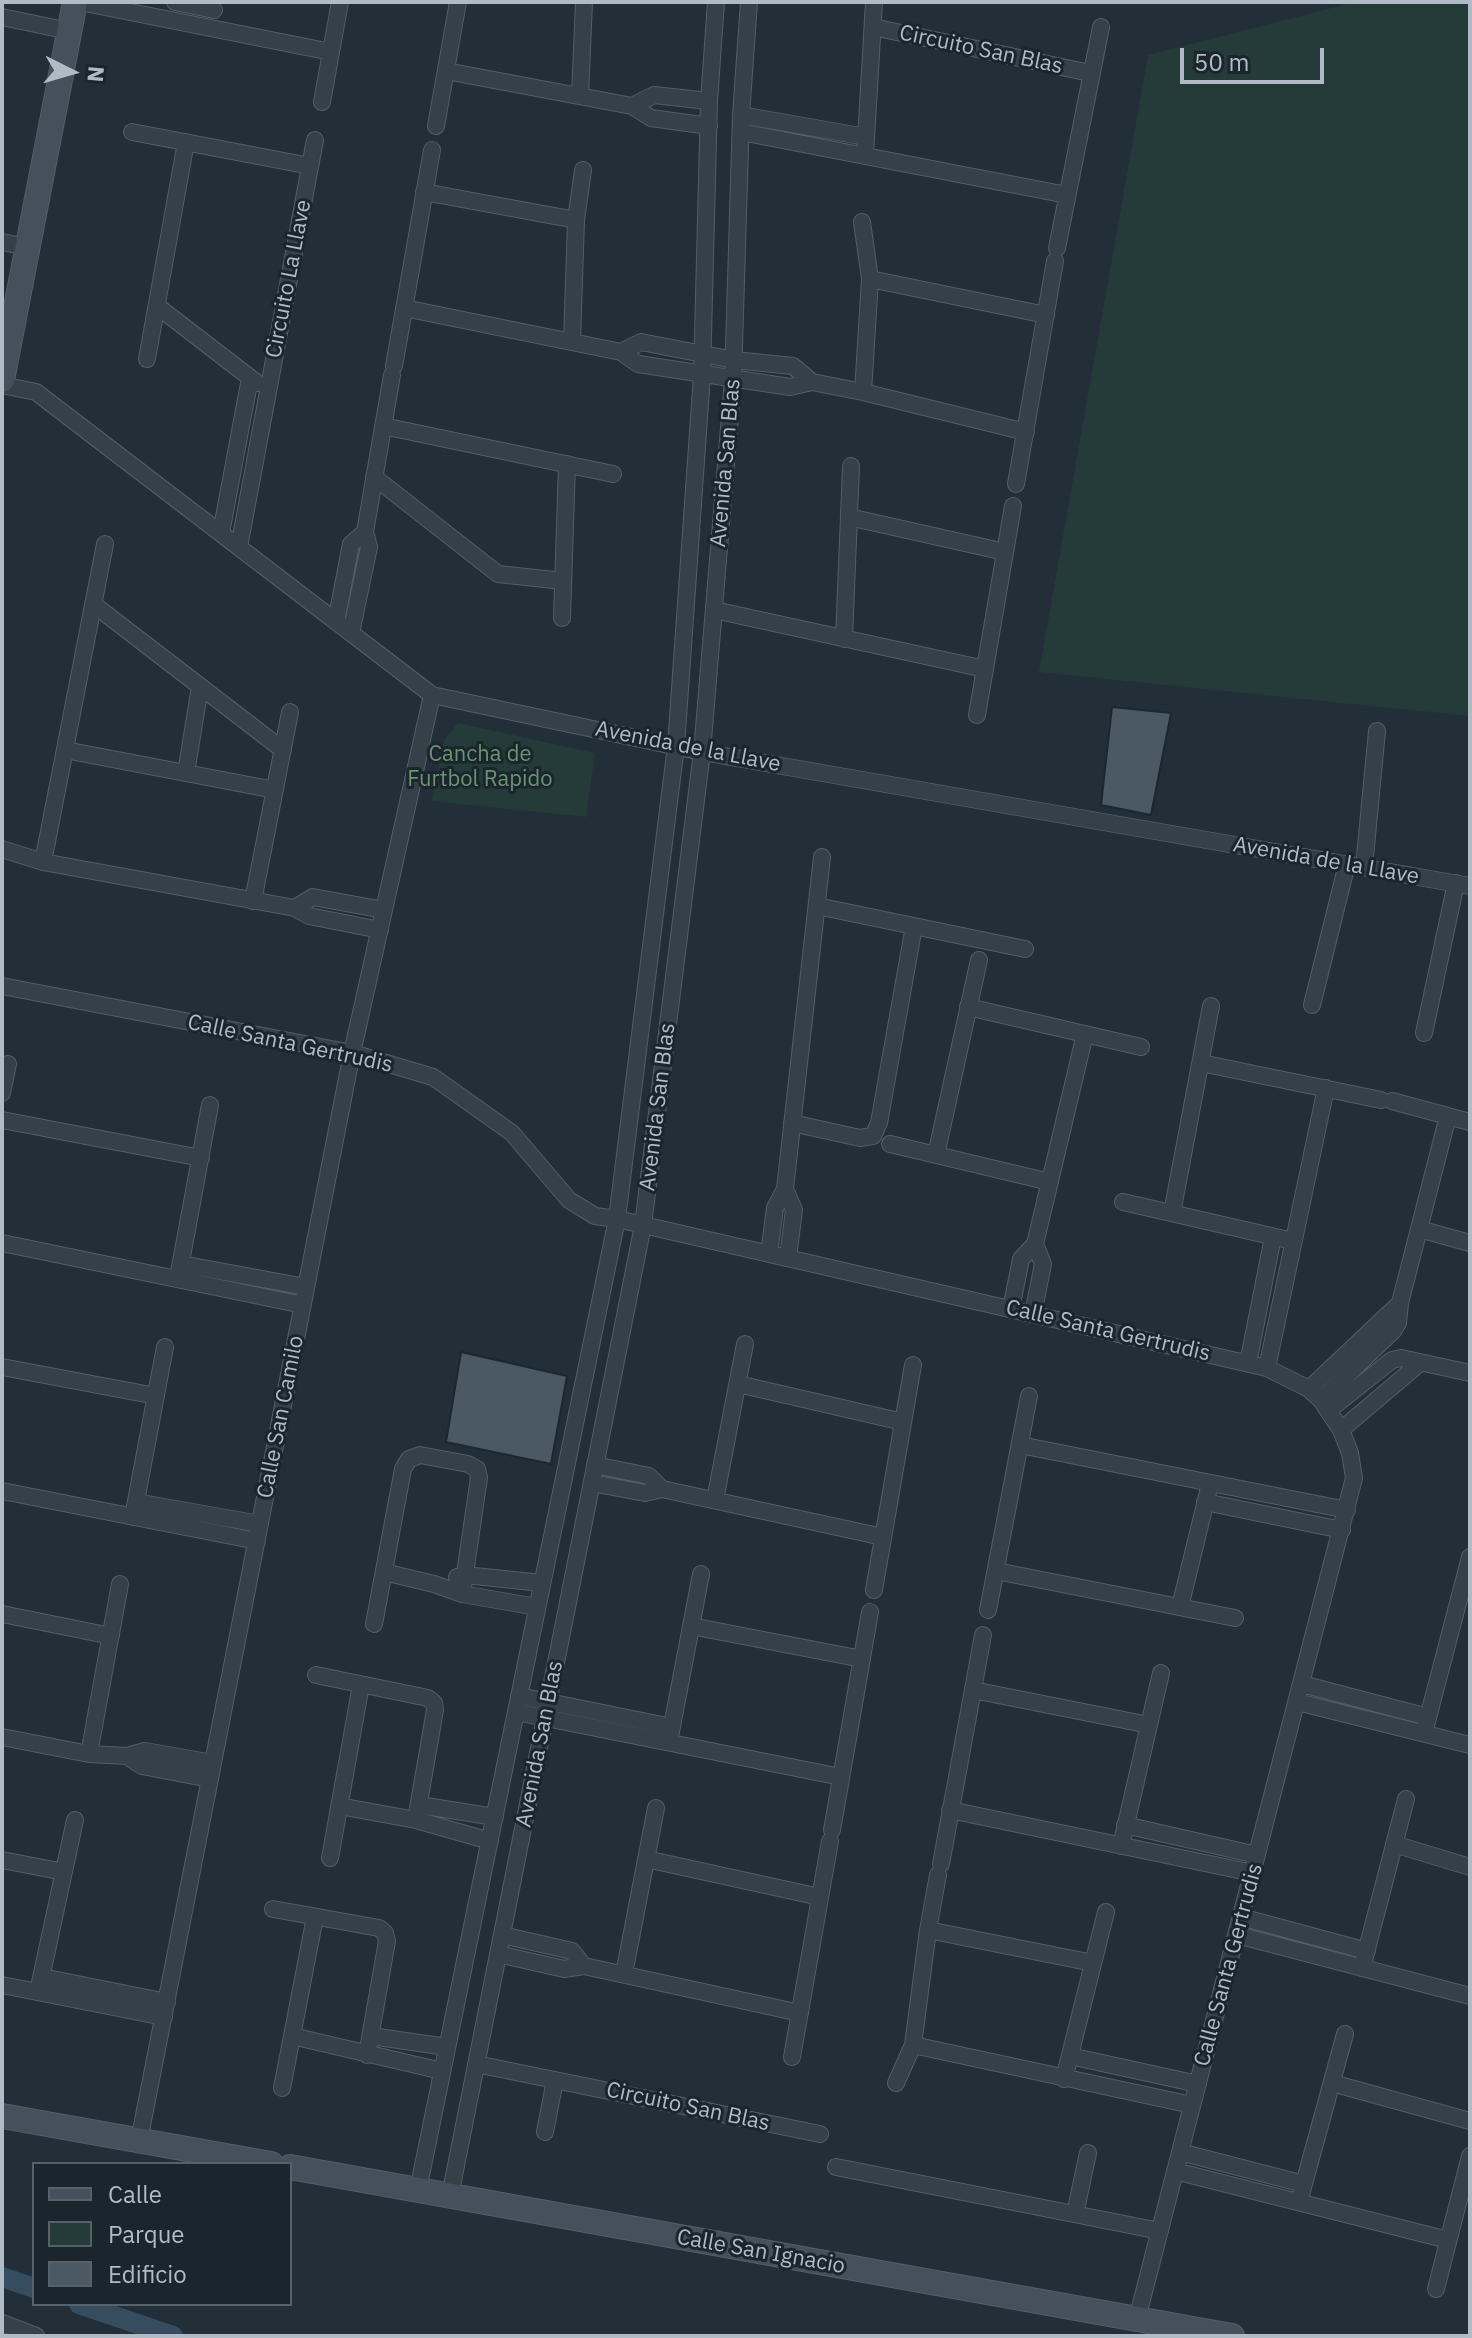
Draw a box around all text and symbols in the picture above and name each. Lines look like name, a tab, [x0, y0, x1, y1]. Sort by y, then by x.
street label: Circuito San Blas	[897, 20, 1065, 80]
north arrow	[32, 32, 112, 112]
scale bar	[1184, 32, 1328, 82]
text: 50 m	[1194, 46, 1249, 78]
text: N	[81, 65, 112, 83]
street label: Circuito La Llave	[261, 198, 317, 360]
street label: Avenida San Blas	[705, 378, 747, 548]
street label: Avenida de la Llave	[593, 716, 783, 778]
park label: Cancha de Furtbol Rapido	[407, 742, 553, 794]
street label: Avenida de la Llave	[1231, 832, 1421, 890]
street label: Calle Santa Gertrudis	[185, 1009, 395, 1079]
street label: Avenida San Blas	[635, 1021, 681, 1193]
street label: Calle Santa Gertrudis	[1003, 1295, 1213, 1367]
street label: Calle San Camilo	[252, 1333, 310, 1501]
street label: Avenida San Blas	[511, 1658, 569, 1830]
street label: Calle Santa Gertrudis	[1189, 1861, 1269, 2069]
street label: Circuito San Blas	[604, 2077, 772, 2137]
legend	[32, 2162, 292, 2306]
text: Calle	[108, 2178, 162, 2210]
text: Parque	[108, 2218, 185, 2250]
street label: Calle San Ignacio	[675, 2224, 847, 2280]
text: Edificio	[108, 2258, 187, 2290]

